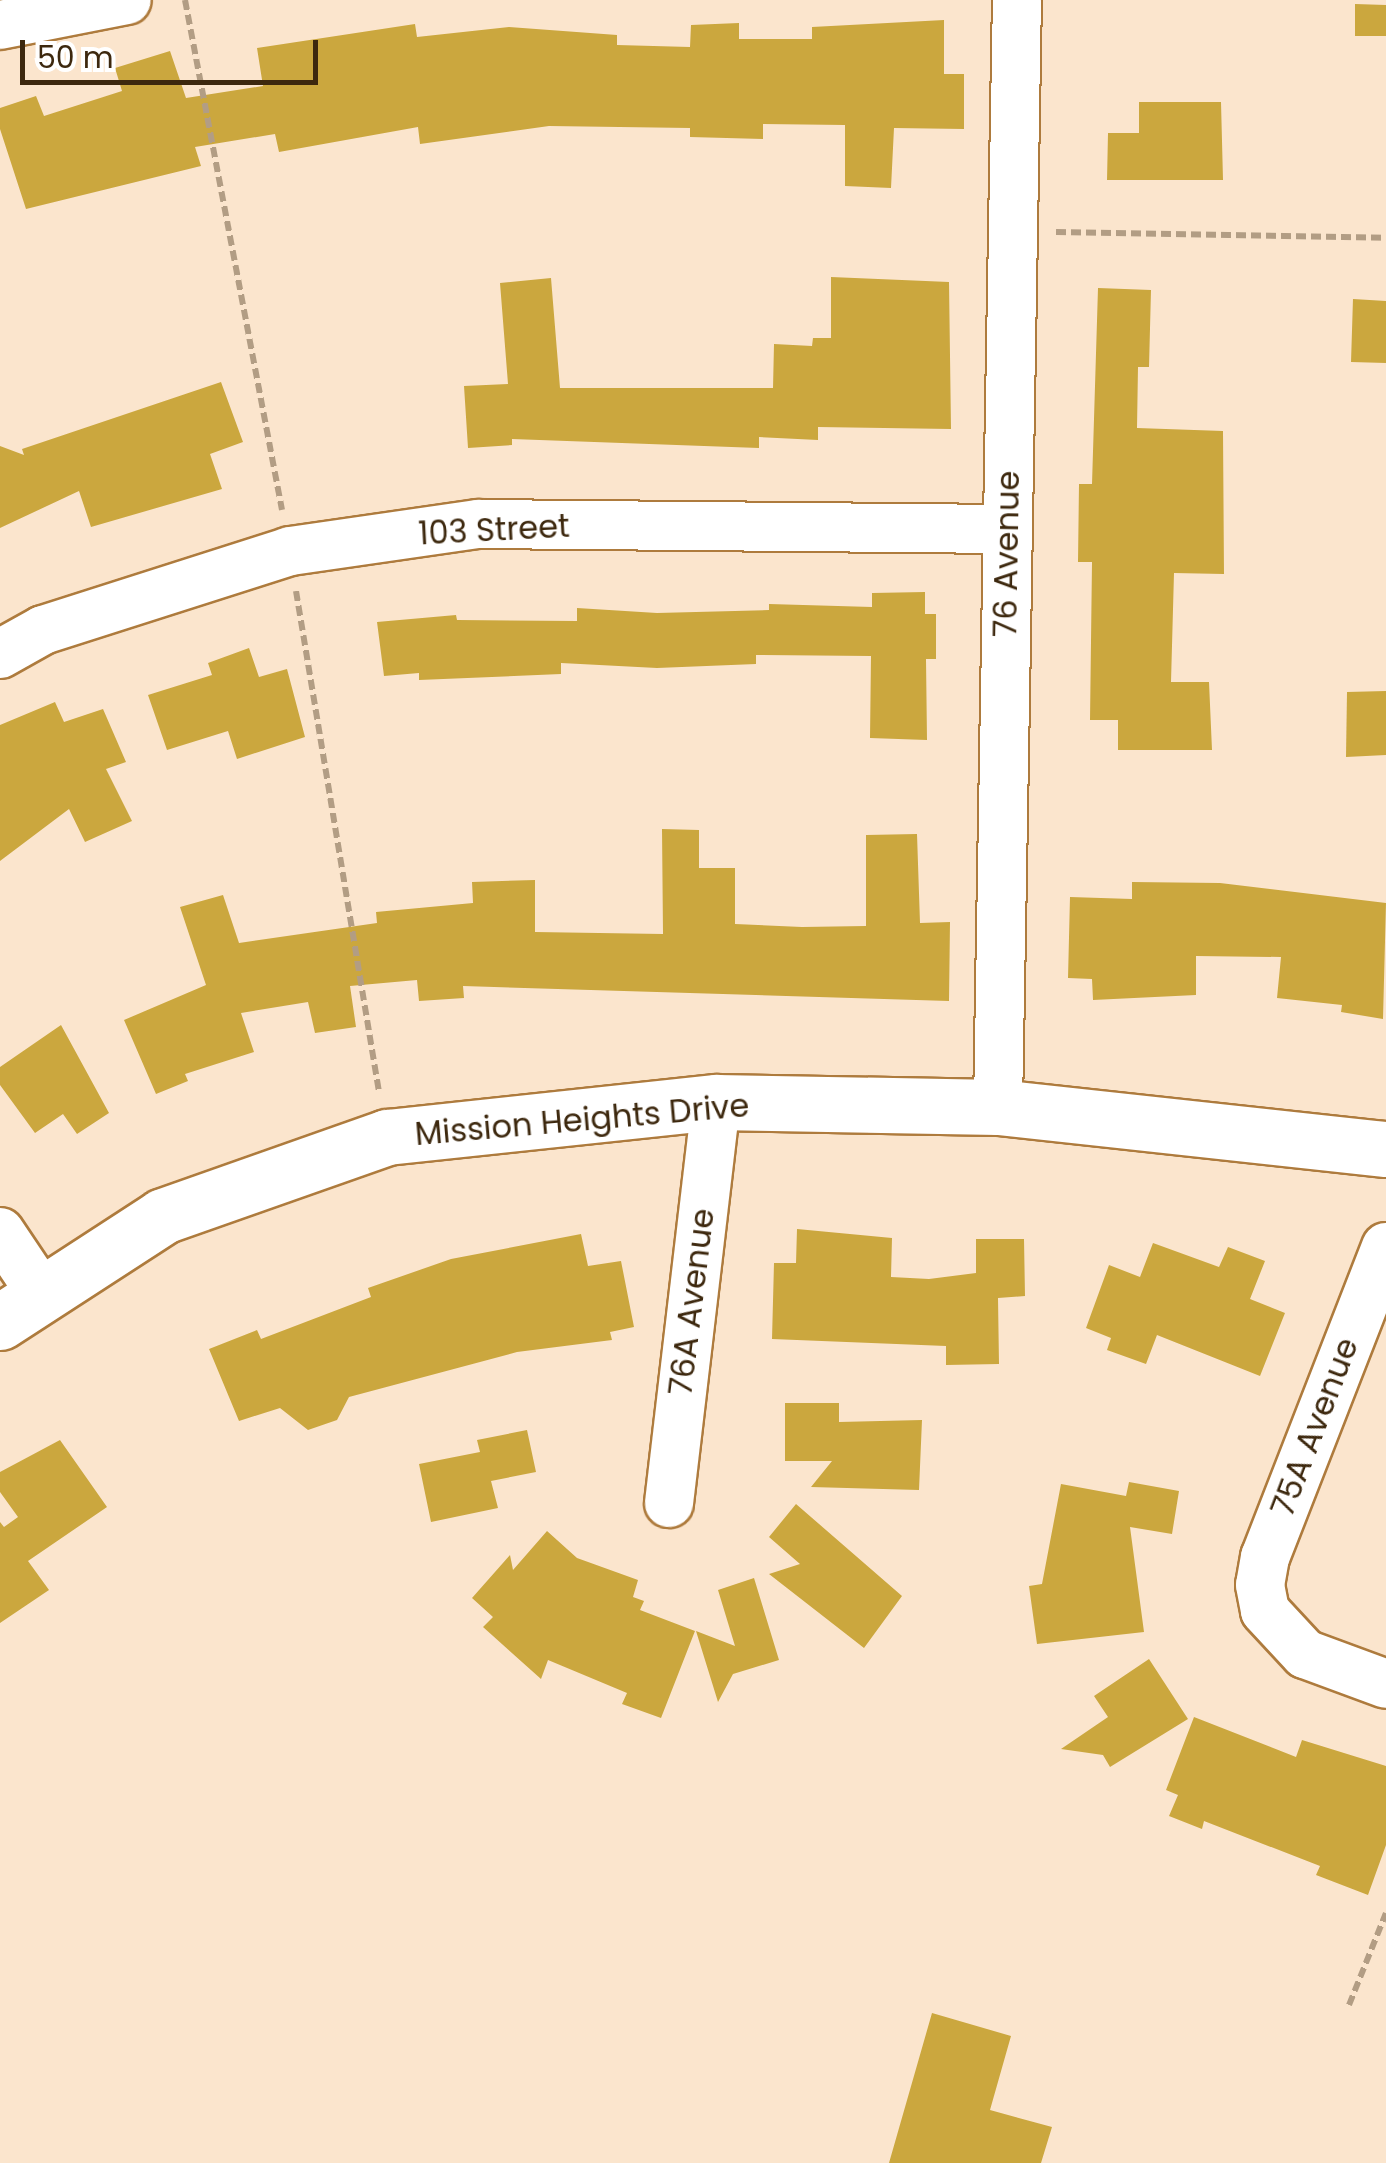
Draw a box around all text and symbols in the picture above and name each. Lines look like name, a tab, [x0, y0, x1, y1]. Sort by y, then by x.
scale bar	[25, 20, 322, 82]
text: 50 m	[37, 36, 114, 79]
street label: 76 Avenue	[986, 470, 1028, 638]
street label: 103 Street	[417, 507, 571, 553]
street label: Mission Heights Drive	[413, 1086, 751, 1154]
street label: 76A Avenue	[661, 1206, 723, 1398]
street label: 75A Avenue	[1263, 1332, 1367, 1522]

